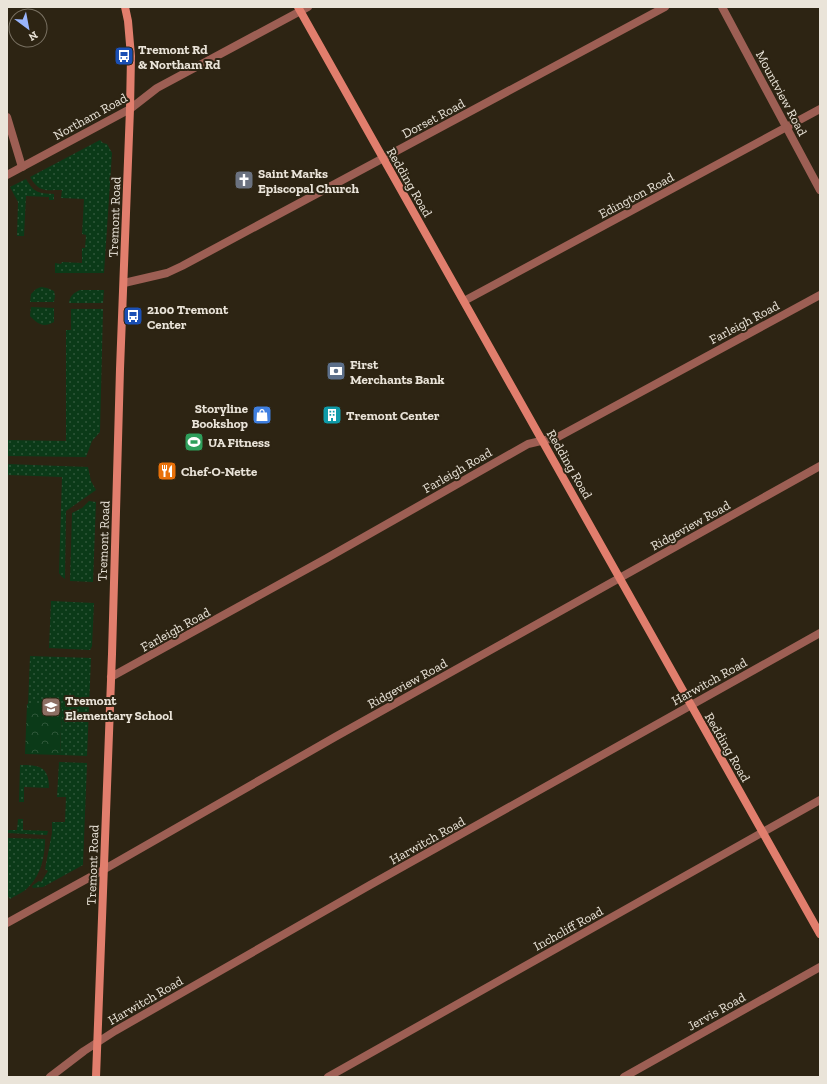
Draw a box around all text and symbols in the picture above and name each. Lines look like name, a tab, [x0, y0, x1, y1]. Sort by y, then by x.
north arrow	[8, 8, 48, 48]
text: N	[26, 28, 40, 44]
place label: Tremont Rd & Northam Rd	[138, 42, 221, 72]
bus stop icon: Tremont Rd & Northam Rd	[113, 45, 135, 67]
street label: Mountview Road	[753, 48, 810, 138]
street label: Northam Road	[51, 90, 130, 143]
street label: Dorset Road	[399, 96, 467, 141]
street label: Redding Road	[384, 145, 435, 220]
place label: Saint Marks Episcopal Church	[258, 166, 359, 196]
church icon: Saint Marks Episcopal Church	[233, 169, 255, 191]
street label: Edington Road	[596, 169, 676, 222]
street label: Tremont Road	[106, 177, 123, 258]
street label: Farleigh Road	[707, 298, 782, 347]
place label: 2100 Tremont Center	[147, 302, 229, 332]
bus stop icon: 2100 Tremont Center	[122, 305, 144, 327]
place label: First Merchants Bank	[350, 357, 445, 387]
bank icon: First Merchants Bank	[325, 360, 347, 382]
place label: Storyline Bookshop	[191, 401, 249, 431]
shop icon: Storyline Bookshop	[251, 404, 273, 426]
building icon: Tremont Center	[321, 404, 343, 426]
place label: Tremont Center	[346, 408, 440, 423]
street label: Redding Road	[544, 427, 595, 502]
sports icon: UA Fitness	[183, 431, 205, 453]
place label: UA Fitness	[208, 435, 270, 450]
street label: Farleigh Road	[420, 445, 494, 496]
restaurant icon: Chef-O-Nette	[156, 460, 178, 482]
place label: Chef-O-Nette	[181, 464, 258, 479]
street label: Ridgeview Road	[648, 497, 733, 553]
street label: Tremont Road	[95, 501, 112, 582]
street label: Farleigh Road	[138, 604, 213, 655]
street label: Ridgeview Road	[365, 655, 450, 711]
street label: Harwitch Road	[669, 655, 750, 708]
place label: Tremont Elementary School	[65, 693, 173, 723]
school or university icon: Tremont Elementary School	[40, 696, 62, 718]
street label: Redding Road	[702, 710, 753, 785]
street label: Harwitch Road	[387, 814, 468, 867]
street label: Tremont Road	[84, 825, 101, 906]
street label: Inchcliff Road	[531, 903, 606, 954]
street label: Harwitch Road	[105, 973, 185, 1028]
street label: Jervis Road	[685, 989, 748, 1034]

